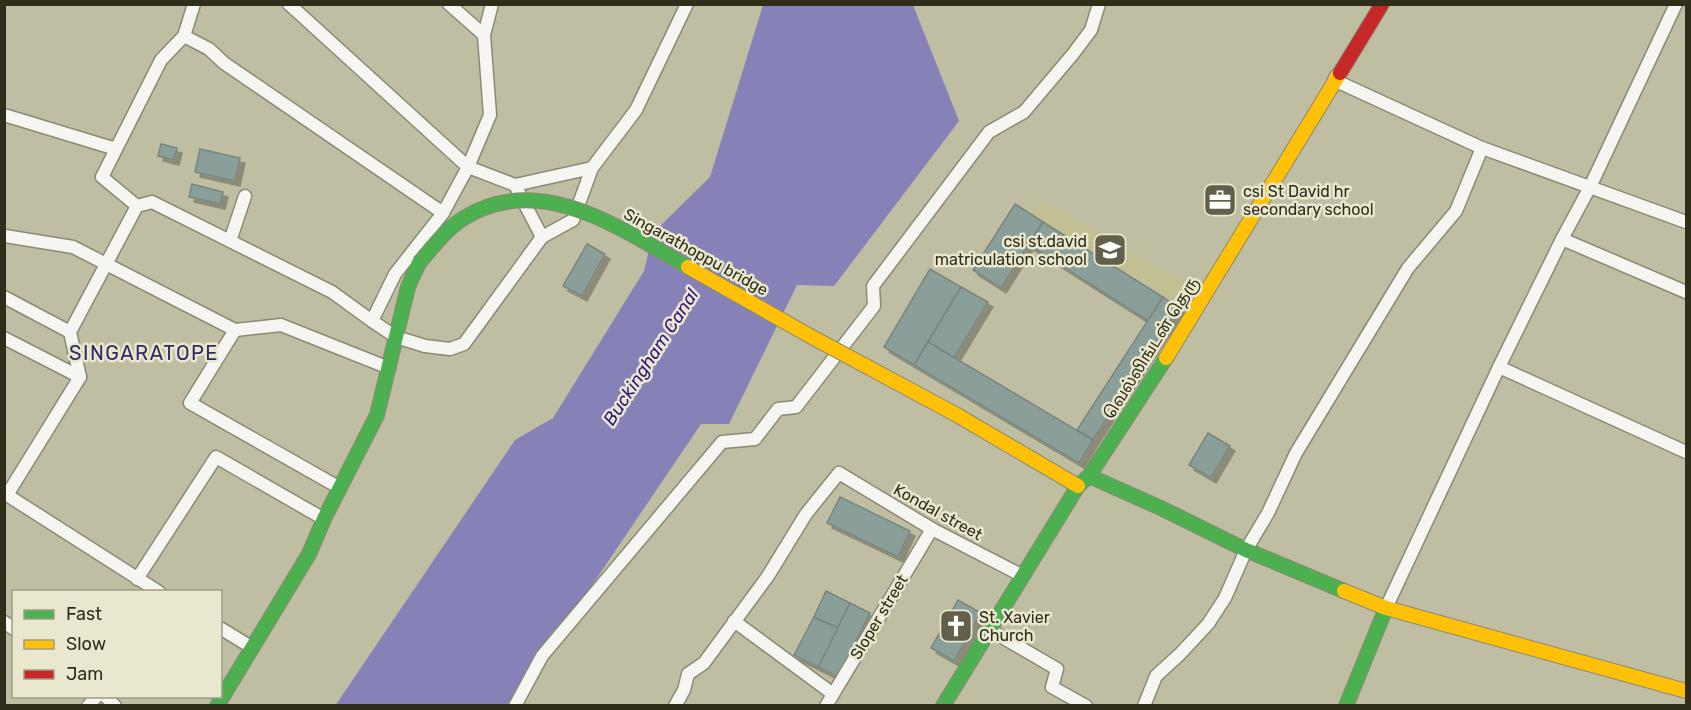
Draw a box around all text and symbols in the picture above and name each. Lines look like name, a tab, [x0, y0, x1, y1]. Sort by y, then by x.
office icon: csi St David hr secondary school	[1202, 182, 1238, 218]
place label: csi St David hr secondary school	[1243, 182, 1374, 219]
street label: Singarathoppu bridge	[621, 204, 771, 300]
place label: csi st.david matriculation school	[935, 232, 1087, 269]
school or university icon: csi st.david matriculation school	[1092, 232, 1128, 268]
street label: வெல்லிங்டன் தெரு	[1100, 273, 1204, 423]
water label: Buckingham Canal	[599, 284, 704, 429]
district label: SINGARATOPE	[69, 341, 219, 365]
street label: Kondal street	[890, 480, 986, 544]
street label: Sloper street	[846, 571, 912, 663]
legend	[12, 590, 222, 698]
text: Fast	[66, 603, 102, 625]
church icon: St. Xavier Church	[938, 608, 974, 644]
place label: St. Xavier Church	[979, 608, 1050, 645]
text: Slow	[66, 633, 106, 655]
text: Jam	[66, 663, 103, 685]

